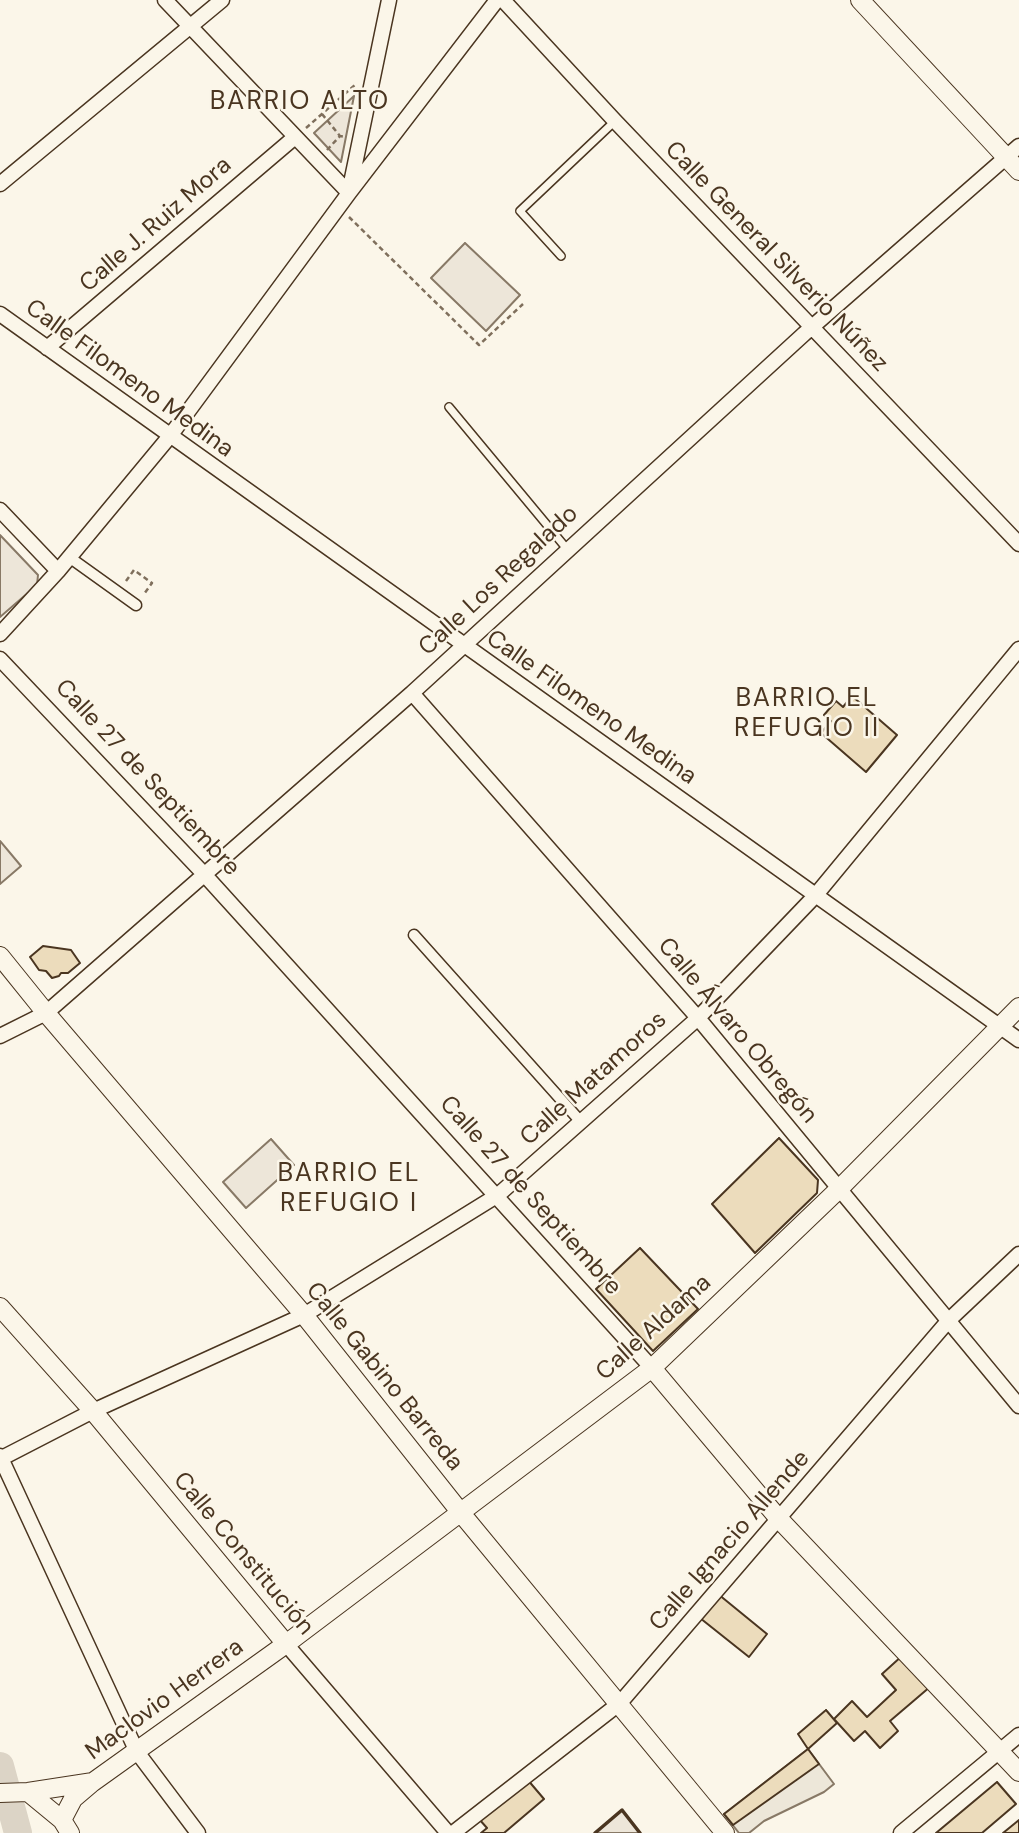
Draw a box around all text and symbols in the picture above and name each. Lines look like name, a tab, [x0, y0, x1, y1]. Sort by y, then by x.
district label: BARRIO ALTO	[211, 86, 389, 118]
street label: Calle General Silverio Núñez	[658, 136, 894, 378]
street label: Calle J. Ruiz Mora	[74, 151, 238, 299]
street label: Calle Filomeno Medina	[19, 294, 239, 464]
street label: Calle Los Regalado	[413, 500, 585, 662]
street label: Calle Filomeno Medina	[480, 624, 702, 792]
street label: Calle 27 de Septiembre	[48, 674, 246, 882]
district label: BARRIO EL REFUGIO II	[735, 683, 879, 744]
street label: Calle Álvaro Obregón	[651, 933, 823, 1129]
street label: Calle Matamoros	[515, 1006, 673, 1152]
street label: Calle 27 de Septiembre	[433, 1090, 627, 1302]
district label: BARRIO EL REFUGIO I	[279, 1158, 419, 1220]
street label: Calle Aldama	[591, 1269, 717, 1387]
street label: Calle Gabino Barreda	[299, 1277, 469, 1477]
street label: Calle Ignacio Allende	[644, 1445, 816, 1637]
street label: Calle Constitución	[167, 1467, 319, 1641]
street label: Maclovio Herrera	[81, 1633, 249, 1767]

